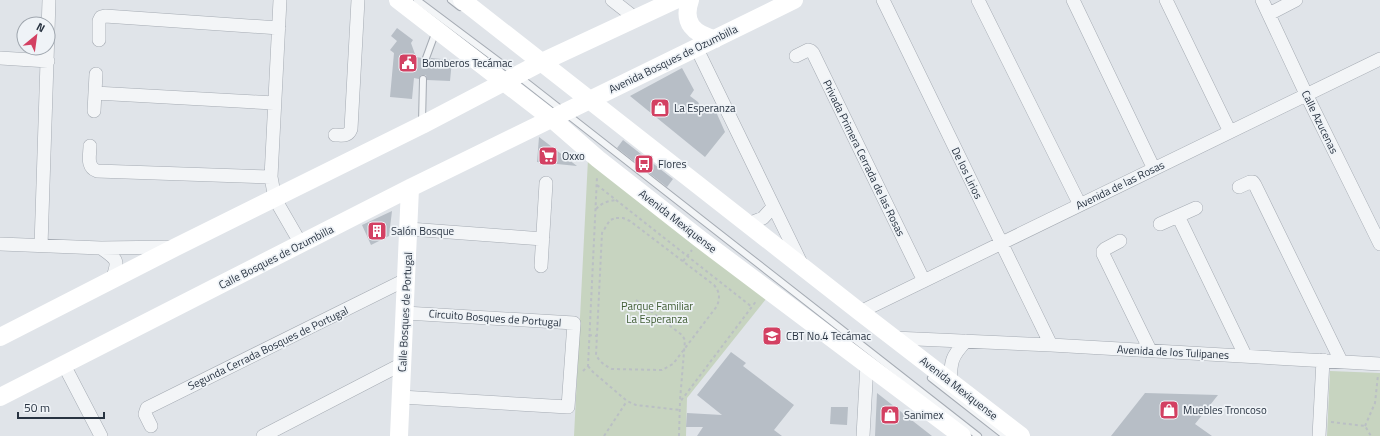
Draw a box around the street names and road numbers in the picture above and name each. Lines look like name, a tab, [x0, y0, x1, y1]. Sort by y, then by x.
street label: Avenida Bosques de Ozumbilla	[606, 21, 741, 97]
street label: Privada Primera Cerrada de las Rosas	[819, 77, 909, 239]
street label: Calle Azucenas	[1298, 88, 1342, 156]
street label: De los Lirios	[948, 144, 986, 202]
street label: Avenida de las Rosas	[1073, 157, 1167, 213]
street label: Avenida Mexiquense	[636, 185, 721, 257]
street label: Calle Bosques de Ozumbilla	[216, 221, 337, 293]
street label: Calle Bosques de Portugal	[394, 252, 416, 372]
street label: Segunda Cerrada Bosques de Portugal	[185, 302, 351, 394]
street label: Circuito Bosques de Portugal	[428, 305, 562, 331]
street label: Avenida de los Tulipanes	[1116, 341, 1230, 363]
street label: Avenida Mexiquense	[917, 352, 1002, 424]

